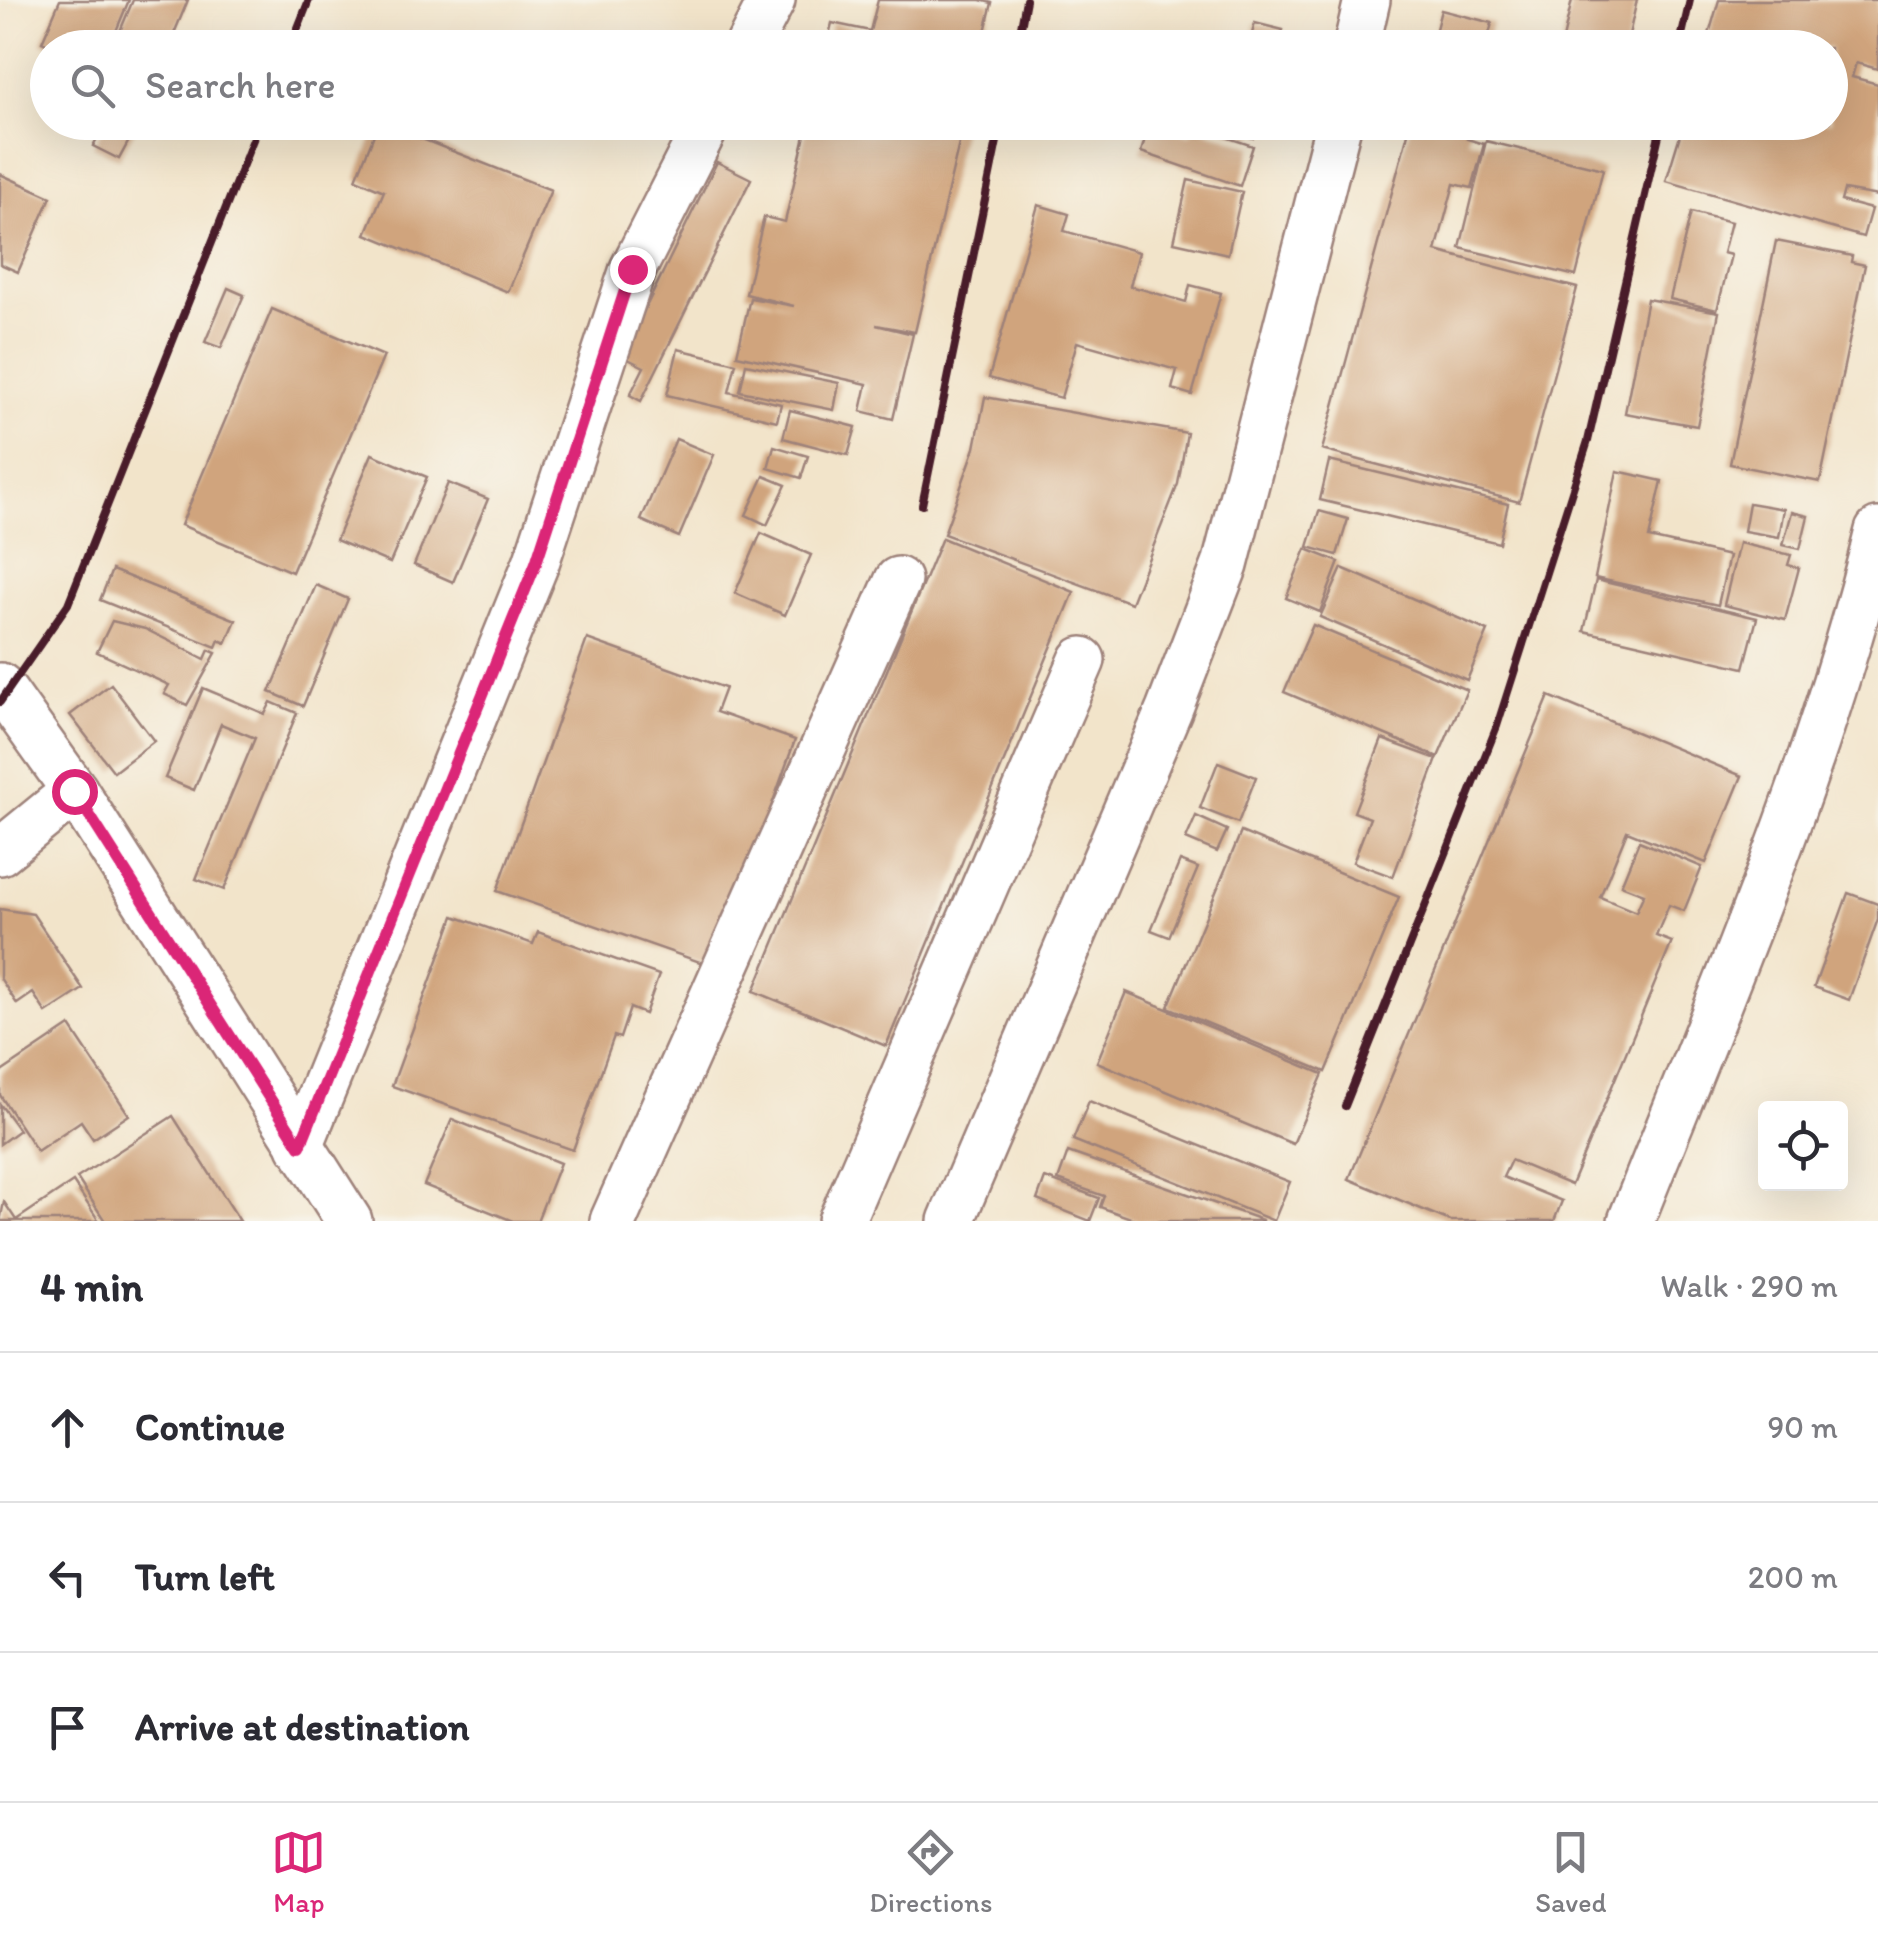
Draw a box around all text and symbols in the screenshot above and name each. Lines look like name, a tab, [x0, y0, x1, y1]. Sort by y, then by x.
search box	[30, 30, 1848, 140]
icon: search	[65, 58, 120, 113]
text: Search here	[145, 62, 336, 108]
route end	[610, 247, 656, 293]
route start	[52, 769, 98, 815]
map controls	[1758, 1101, 1848, 1191]
button: locate	[1758, 1101, 1848, 1191]
text: 4 min	[40, 1261, 143, 1312]
text: Walk · 290 m	[1660, 1267, 1838, 1305]
icon: ahead	[40, 1400, 95, 1455]
text: Continue	[135, 1404, 285, 1450]
text: 90 m	[1767, 1408, 1838, 1446]
icon: left	[40, 1550, 95, 1605]
text: Turn left	[135, 1554, 275, 1600]
text: 200 m	[1748, 1558, 1838, 1596]
icon: arrive	[40, 1700, 95, 1755]
text: Arrive at destination	[135, 1704, 470, 1750]
tab: Map	[271, 1825, 326, 1919]
tab: Directions	[869, 1825, 992, 1919]
tab: Saved	[1535, 1825, 1607, 1919]

